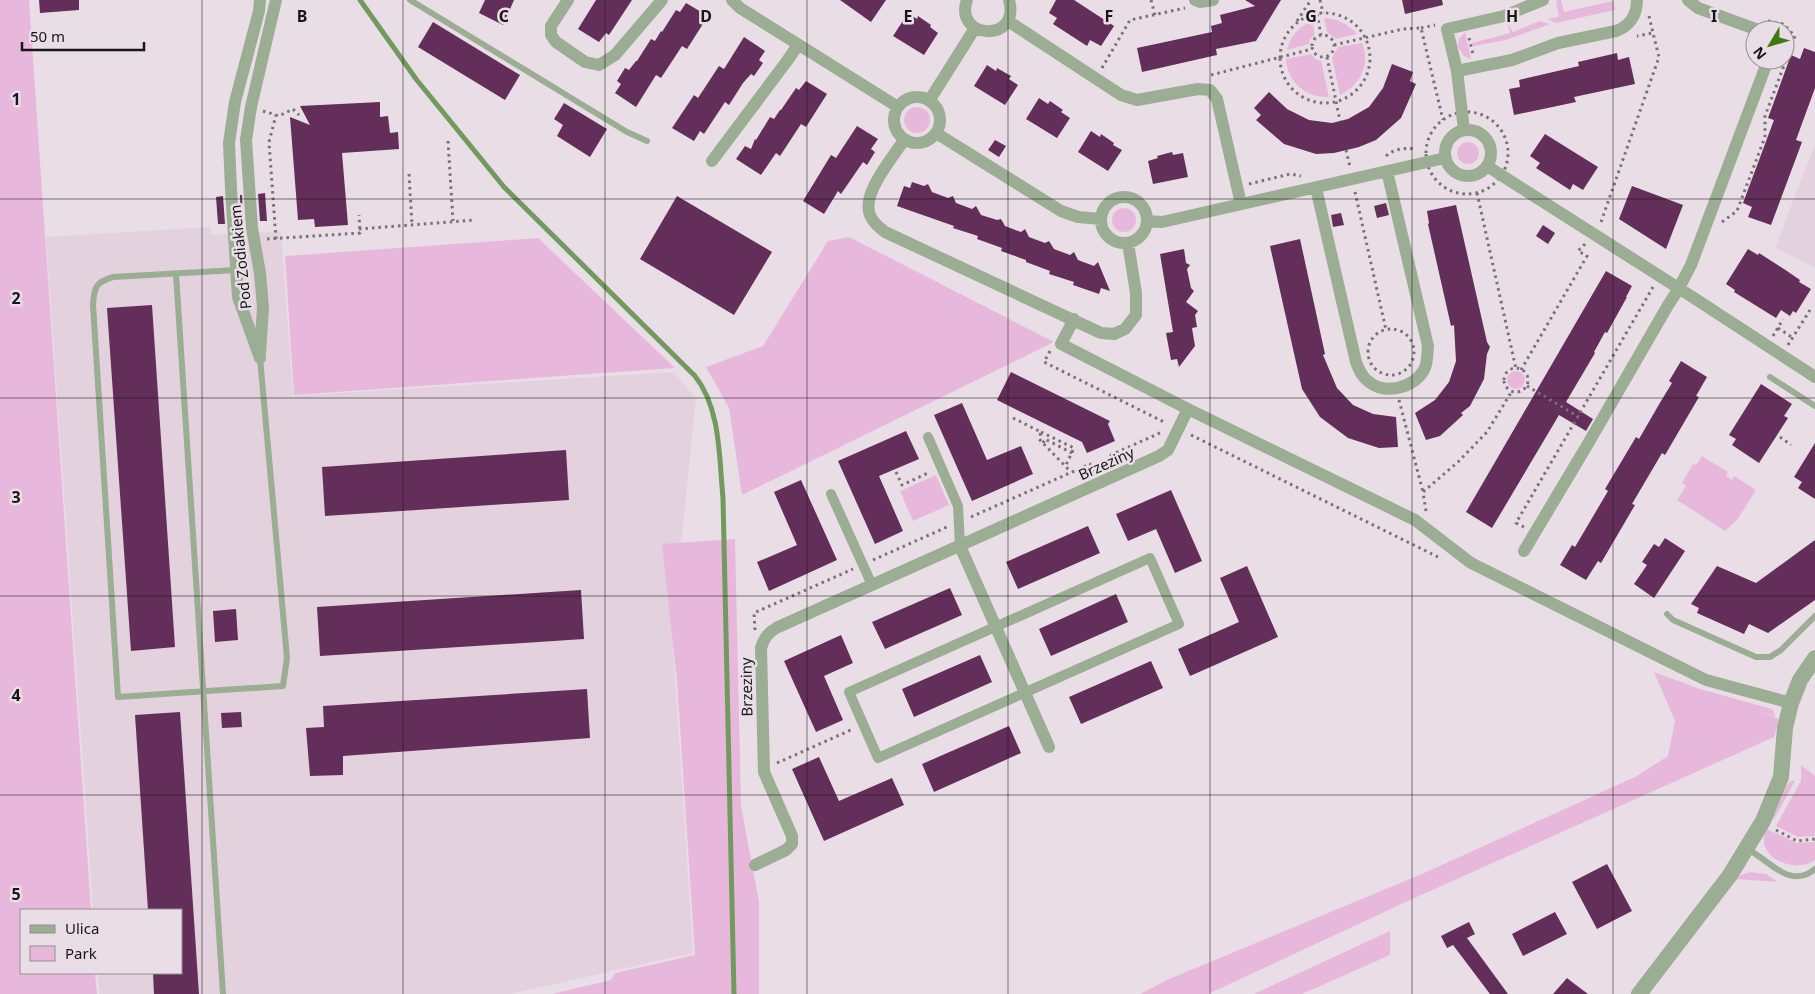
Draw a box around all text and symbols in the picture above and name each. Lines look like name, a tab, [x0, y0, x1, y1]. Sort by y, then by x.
text: B	[297, 5, 307, 27]
text: C	[499, 5, 509, 27]
text: D	[700, 5, 712, 27]
text: E	[904, 5, 913, 27]
text: F	[1105, 5, 1113, 27]
text: G	[1305, 5, 1317, 27]
text: H	[1506, 5, 1518, 27]
text: I	[1711, 5, 1717, 27]
scale bar	[22, 20, 145, 52]
north arrow	[1745, 20, 1795, 70]
text: 50 m	[30, 26, 65, 46]
text: N	[1748, 43, 1770, 64]
text: 1	[11, 88, 21, 110]
street label: Pod Zodiakiem	[225, 204, 255, 310]
text: 2	[11, 287, 21, 309]
street label: Brzeziny	[1075, 442, 1137, 484]
text: 3	[11, 486, 21, 508]
street label: Brzeziny	[735, 657, 757, 717]
text: 4	[11, 684, 21, 706]
text: 5	[11, 883, 21, 905]
legend	[20, 909, 182, 974]
text: Ulica	[65, 918, 99, 938]
text: Park	[65, 943, 97, 963]

